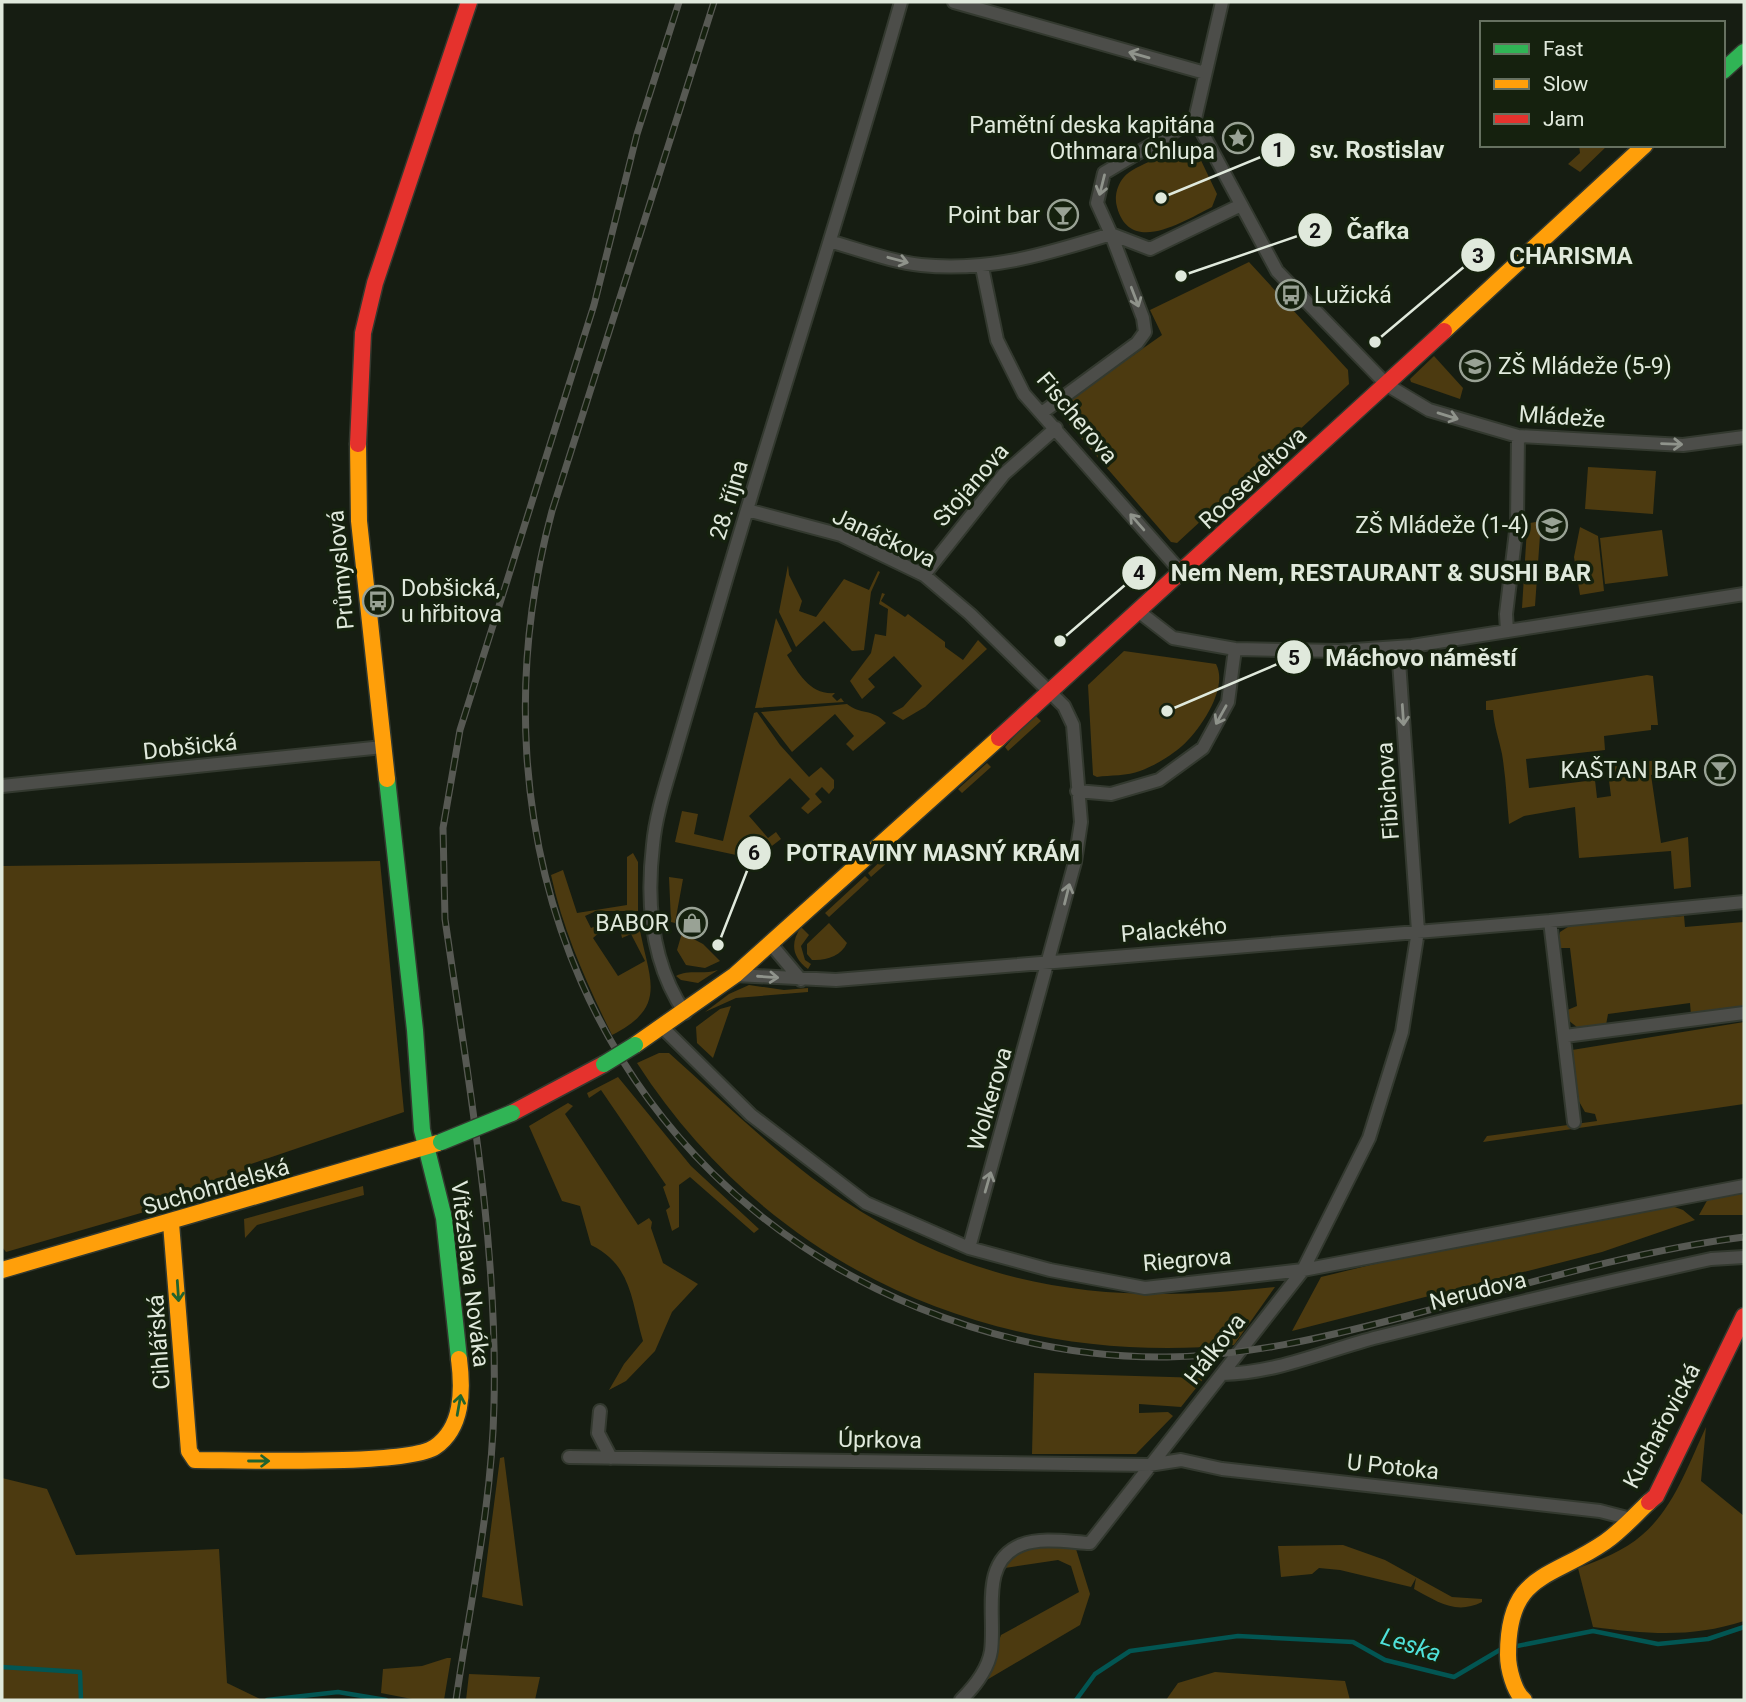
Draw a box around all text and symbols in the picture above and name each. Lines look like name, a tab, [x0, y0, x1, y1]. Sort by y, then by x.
legend	[1480, 21, 1725, 147]
text: Fast	[1543, 37, 1584, 61]
one-way arrow	[1129, 47, 1151, 60]
text: Slow	[1543, 72, 1589, 96]
text: Jam	[1543, 107, 1584, 131]
place label: Pamětní deska kapitána Othmara Chlupa	[969, 112, 1215, 165]
place icon: Pamětní deska kapitána Othmara Chlupa	[1221, 121, 1255, 155]
callout: sv. Rostislav	[1260, 128, 1458, 173]
text: sv. Rostislav	[1310, 136, 1444, 164]
text: 1	[1272, 138, 1284, 162]
one-way arrow	[1095, 173, 1108, 195]
bar icon: Point bar	[1046, 198, 1080, 232]
place label: Point bar	[948, 202, 1040, 229]
callout: Čafka	[1297, 208, 1423, 253]
text: Čafka	[1347, 217, 1410, 245]
text: 2	[1309, 219, 1321, 243]
callout: CHARISMA	[1461, 233, 1647, 278]
text: CHARISMA	[1509, 242, 1634, 270]
text: 3	[1472, 244, 1484, 268]
one-way arrow	[886, 254, 909, 267]
bus stop icon: Lužická	[1274, 278, 1308, 312]
place label: Lužická	[1314, 282, 1392, 309]
one-way arrow	[1130, 286, 1143, 308]
school or university icon: ZŠ Mládeže (5-9)	[1458, 349, 1492, 383]
place label: ZŠ Mládeže (5-9)	[1498, 352, 1672, 380]
street label: Fischerova	[1031, 367, 1123, 469]
street label: Mládeže	[1518, 401, 1606, 433]
one-way arrow	[1436, 411, 1458, 423]
street label: Rooseveltova	[1194, 421, 1312, 535]
one-way arrow	[1660, 437, 1683, 451]
street label: Stojanova	[928, 438, 1014, 532]
street label: 28. října	[704, 457, 754, 543]
street label: Janáčkova	[828, 502, 940, 574]
school or university icon: ZŠ Mládeže (1-4)	[1535, 508, 1569, 542]
street label: Průmyslová	[322, 509, 360, 631]
place label: ZŠ Mládeže (1-4)	[1355, 511, 1529, 539]
one-way arrow	[1129, 513, 1145, 531]
callout: Nem Nem, RESTAURANT & SUSHI BAR	[1121, 550, 1605, 595]
text: Nem Nem, RESTAURANT & SUSHI BAR	[1171, 559, 1591, 587]
text: 4	[1133, 561, 1145, 585]
place label: Dobšická, u hřbitova	[401, 575, 502, 628]
bus stop icon: Dobšická, u hřbitova	[361, 584, 395, 618]
callout: Máchovo náměstí	[1276, 635, 1531, 680]
text: Máchovo náměstí	[1325, 644, 1518, 672]
text: 5	[1288, 646, 1300, 670]
one-way arrow	[1214, 704, 1227, 725]
one-way arrow	[1397, 704, 1410, 726]
street label: Dobšická	[141, 729, 239, 765]
street label: Fibichova	[1371, 741, 1405, 841]
bar icon: KAŠTAN BAR	[1703, 753, 1737, 787]
place label: KAŠTAN BAR	[1560, 756, 1697, 784]
callout: POTRAVINY MASNÝ KRÁM	[737, 830, 1094, 875]
text: POTRAVINY MASNÝ KRÁM	[786, 839, 1080, 867]
text: 6	[748, 841, 760, 865]
one-way arrow	[1061, 884, 1074, 906]
shop icon: BABOR	[675, 906, 709, 940]
place label: BABOR	[595, 910, 669, 937]
street label: Palackého	[1120, 912, 1228, 948]
one-way arrow	[756, 971, 779, 984]
street label: Wolkerova	[962, 1044, 1018, 1154]
street label: Suchohrdelská	[140, 1153, 292, 1221]
one-way arrow	[982, 1171, 995, 1193]
street label: Vítězslava Nováka	[445, 1179, 495, 1369]
street label: Riegrova	[1142, 1243, 1232, 1277]
street label: Nerudova	[1427, 1266, 1529, 1316]
one-way arrow	[172, 1279, 185, 1302]
street label: Cihlářská	[142, 1294, 176, 1390]
street label: Hálkova	[1179, 1308, 1251, 1390]
street label: Kuchařovická	[1618, 1359, 1706, 1493]
one-way arrow	[453, 1394, 466, 1417]
street label: Úprkova	[838, 1425, 922, 1454]
street label: U Potoka	[1345, 1449, 1441, 1485]
one-way arrow	[248, 1454, 271, 1468]
water label: Leska	[1377, 1622, 1445, 1668]

